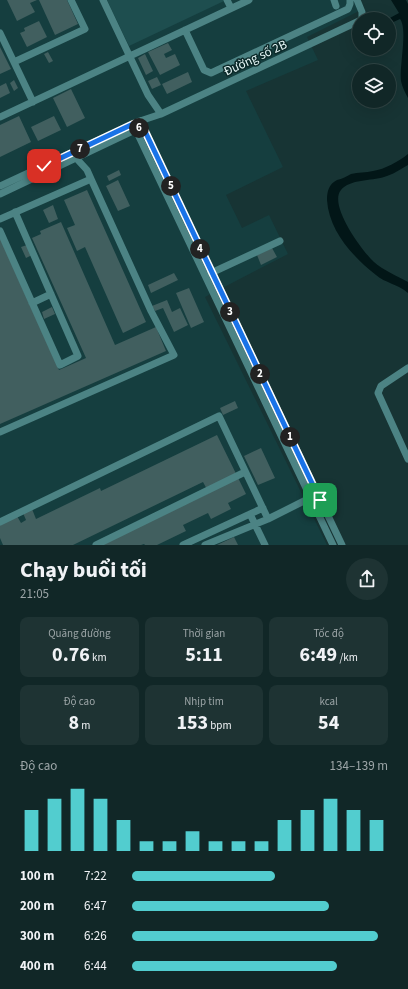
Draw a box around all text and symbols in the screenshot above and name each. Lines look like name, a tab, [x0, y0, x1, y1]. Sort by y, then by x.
map controls	[352, 12, 396, 108]
button: locate	[352, 12, 396, 56]
street label: Đường số 2B	[221, 35, 290, 80]
button: layers	[352, 64, 396, 108]
pin: 6	[129, 118, 149, 138]
text: 6	[136, 120, 142, 135]
pin: 7	[70, 139, 90, 159]
text: 7	[77, 141, 83, 156]
pin	[27, 149, 61, 183]
icon: check	[33, 155, 55, 177]
pin: 5	[161, 176, 181, 196]
text: 5	[168, 178, 174, 193]
pin: 4	[190, 239, 210, 259]
text: 4	[197, 241, 203, 256]
pin: 3	[220, 302, 240, 322]
text: 3	[227, 304, 233, 319]
pin: 2	[250, 364, 270, 384]
text: 2	[257, 366, 263, 381]
pin: 1	[280, 427, 300, 447]
text: 1	[287, 429, 293, 444]
pin	[303, 483, 337, 517]
icon: arrive	[309, 489, 331, 511]
text: Chạy buổi tối	[20, 554, 147, 586]
button: share	[346, 558, 388, 600]
text: 21:05	[20, 585, 49, 603]
text: Quãng đường	[48, 626, 110, 641]
text: Thời gian	[183, 626, 225, 641]
text: Tốc độ	[313, 626, 344, 641]
text: 0.76	[52, 641, 90, 669]
text: 5:11	[185, 641, 223, 669]
text: 6:49	[300, 641, 337, 669]
text: km	[90, 650, 107, 665]
text: /km	[337, 650, 358, 665]
text: Độ cao	[64, 694, 95, 709]
text: Nhịp tim	[184, 694, 224, 709]
text: kcal	[319, 694, 338, 709]
text: 8	[68, 709, 79, 737]
text: 153	[176, 709, 208, 737]
text: 54	[318, 709, 339, 737]
text: m	[79, 718, 90, 733]
text: bpm	[208, 718, 232, 733]
text: Độ cao	[20, 757, 57, 775]
text: 134–139 m	[330, 757, 388, 775]
text: 100 m	[20, 867, 54, 885]
text: 7:22	[84, 867, 107, 885]
text: 200 m	[20, 897, 54, 915]
text: 6:47	[84, 897, 107, 915]
text: 300 m	[20, 927, 54, 945]
text: 6:26	[84, 927, 107, 945]
text: 400 m	[20, 957, 54, 975]
text: 6:44	[84, 957, 107, 975]

